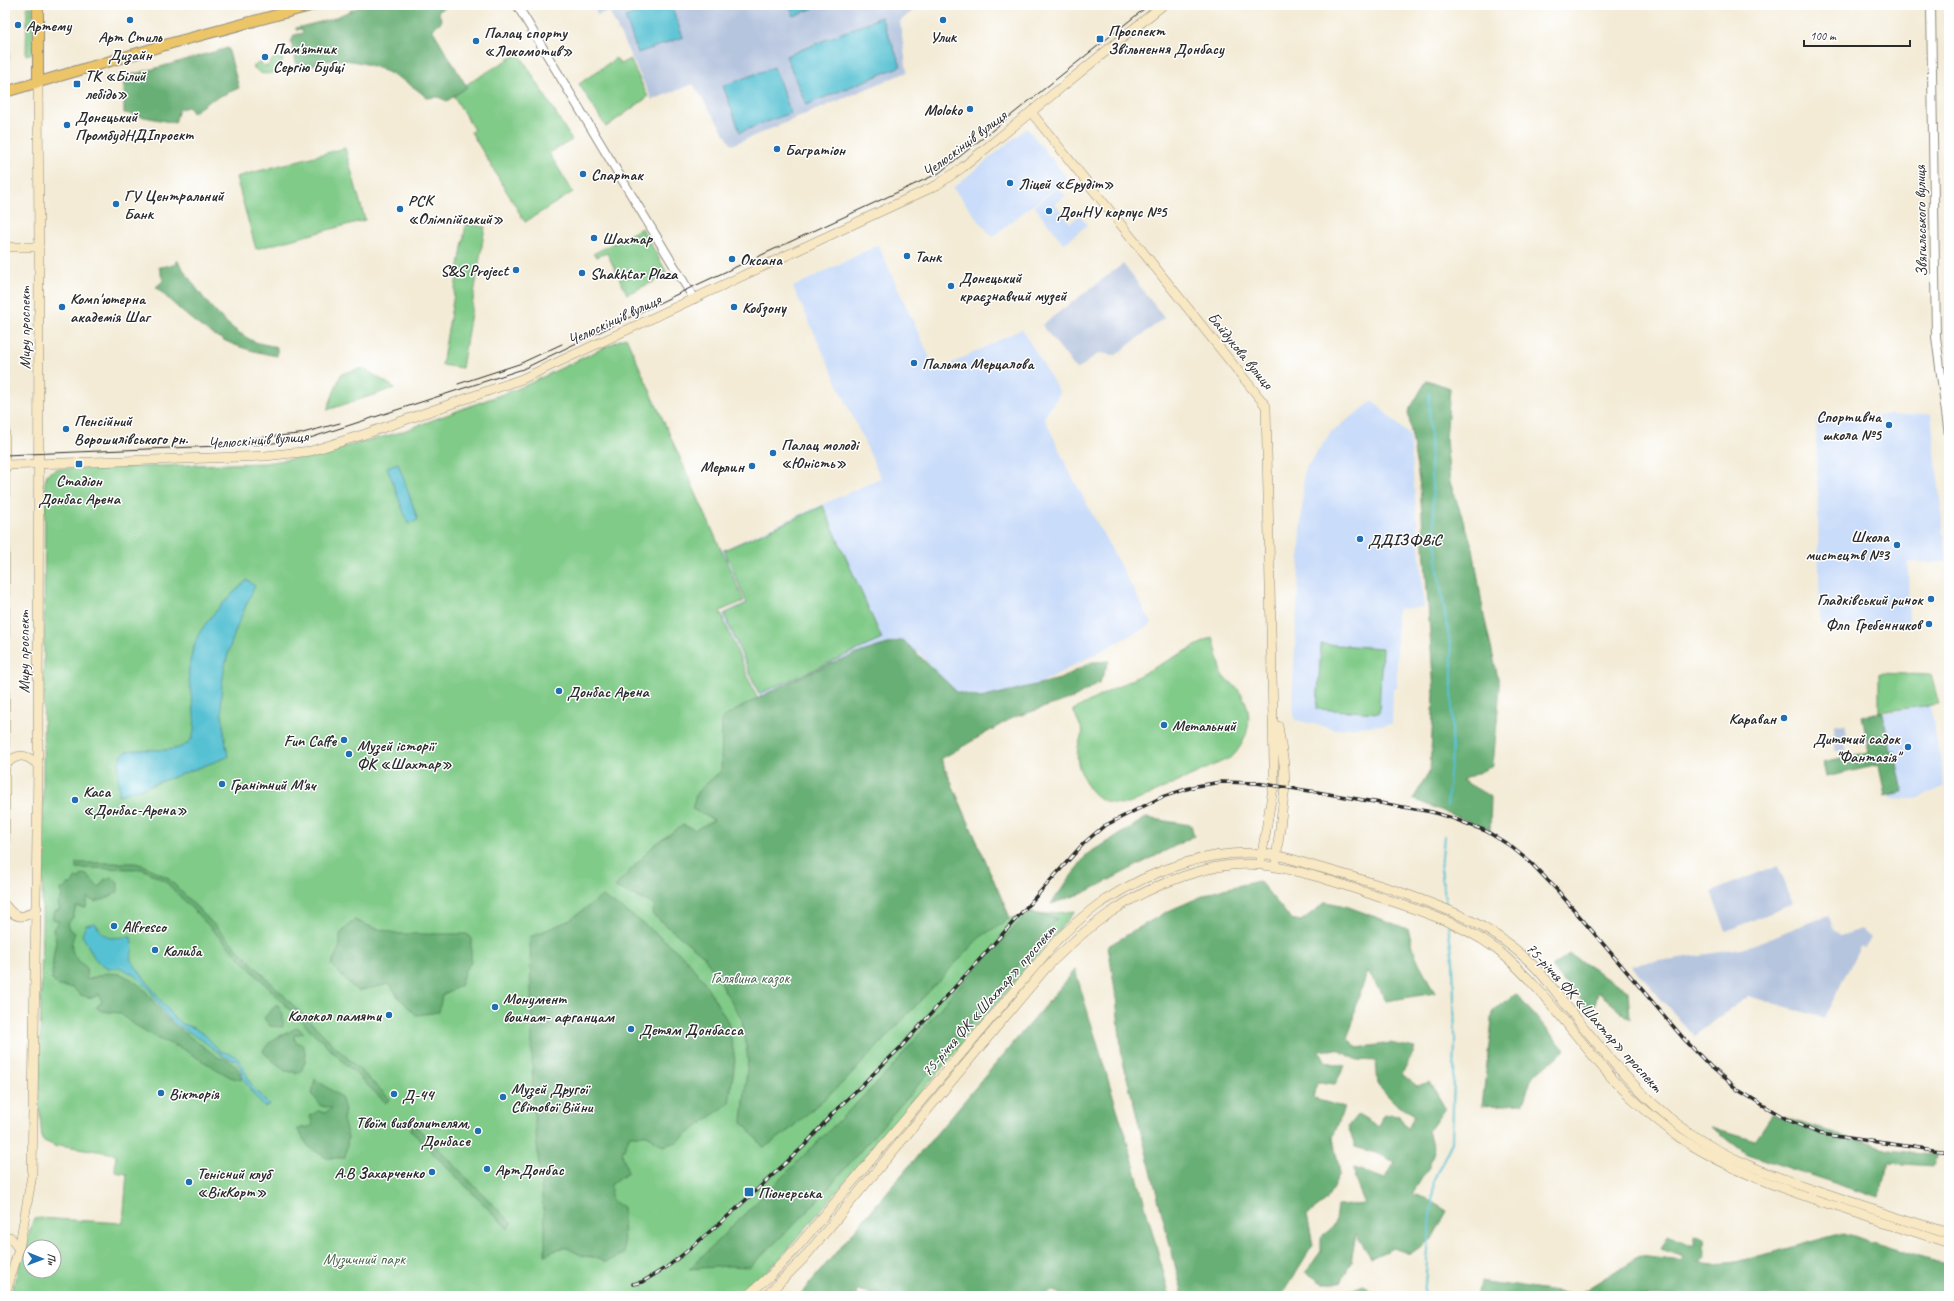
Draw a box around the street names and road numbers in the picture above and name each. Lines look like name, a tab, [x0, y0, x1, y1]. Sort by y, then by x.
street label: Челюскінців вулиця	[919, 105, 1012, 182]
street label: Звягильського вулиця	[1910, 164, 1932, 277]
street label: Миру проспект	[15, 285, 35, 369]
street label: Челюскінців вулиця	[565, 289, 665, 350]
street label: Байдукова вулиця	[1203, 308, 1278, 394]
street label: Челюскінців вулиця	[207, 426, 310, 453]
street label: Миру проспект	[14, 609, 34, 693]
street label: 75-річчя ФК «Шахтар» проспект	[917, 920, 1061, 1081]
street label: 75-річчя ФК «Шахтар» проспект	[1522, 939, 1668, 1098]

